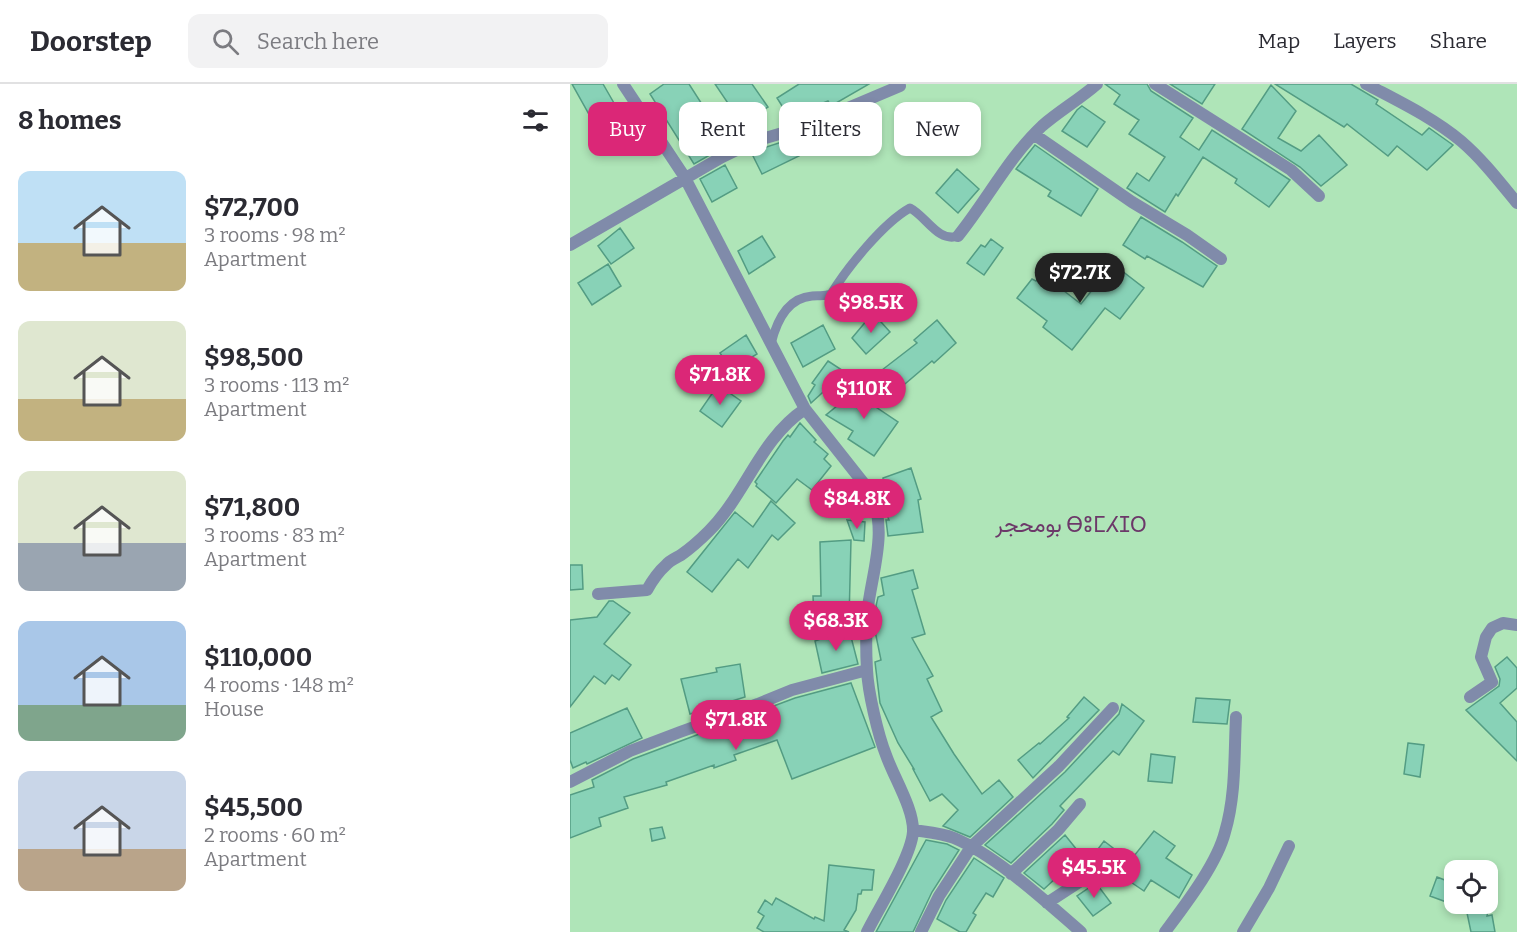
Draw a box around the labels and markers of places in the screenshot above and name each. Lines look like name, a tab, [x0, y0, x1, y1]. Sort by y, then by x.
pin: $72.7K	[1031, 253, 1129, 304]
pin: $98.5K	[822, 283, 920, 334]
pin: $71.8K	[671, 355, 769, 406]
pin: $110K	[822, 369, 906, 420]
pin: $84.8K	[808, 479, 906, 530]
pin: $68.3K	[787, 601, 885, 652]
pin: $71.8K	[687, 700, 785, 751]
pin: $45.5K	[1045, 848, 1143, 899]

